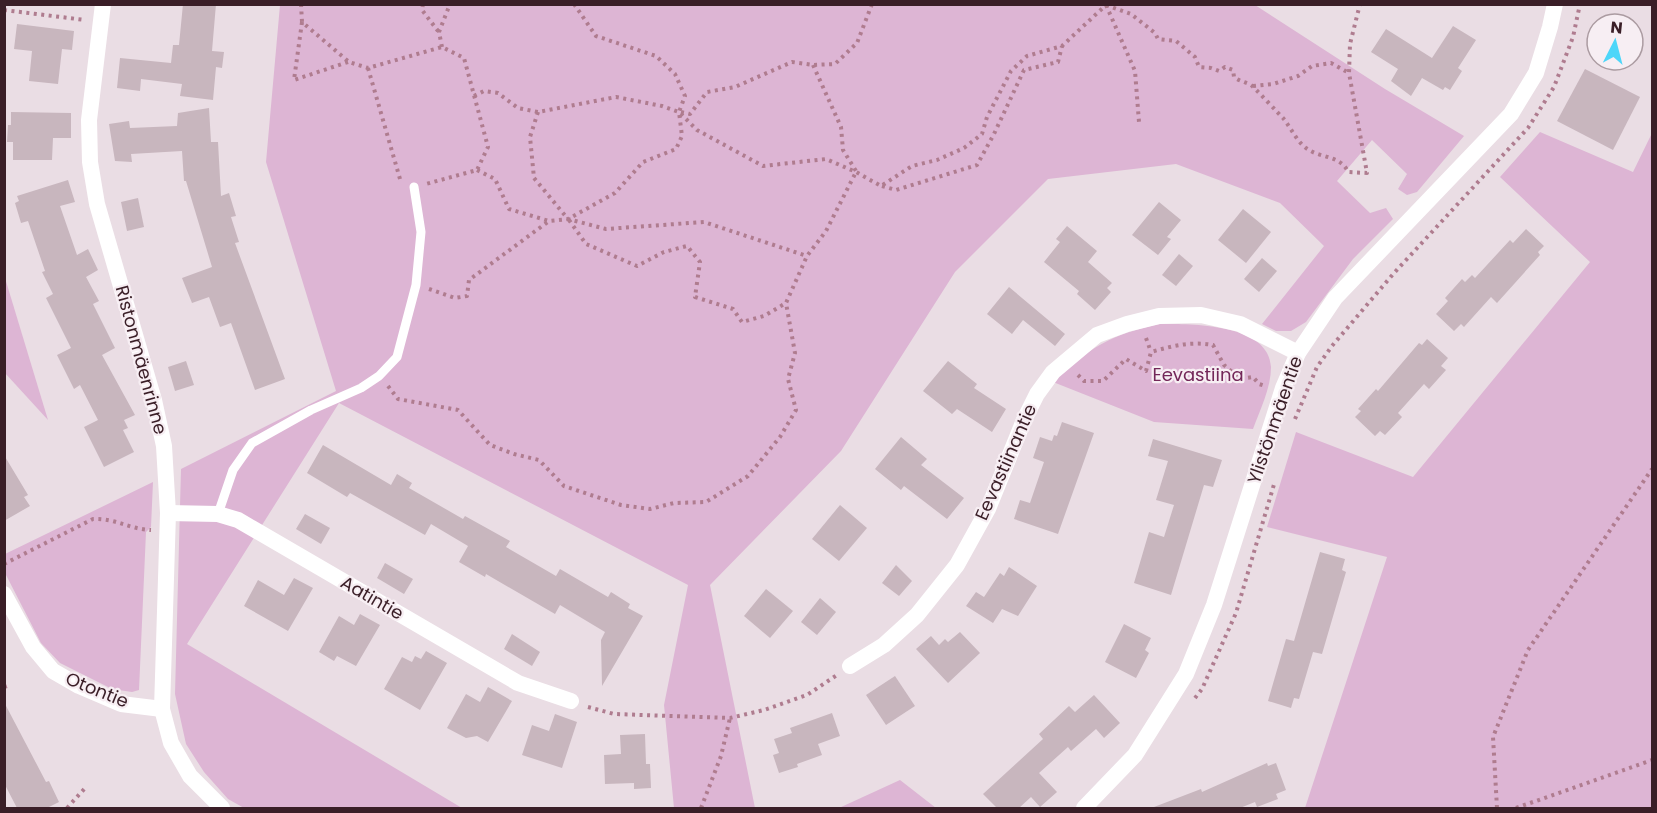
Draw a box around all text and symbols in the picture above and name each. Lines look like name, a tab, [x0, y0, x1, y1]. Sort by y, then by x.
north arrow	[1585, 12, 1645, 72]
text: N	[1609, 16, 1624, 40]
street label: Ristonmäenrinne	[110, 283, 173, 437]
street label: Ylistönmäentie	[1241, 352, 1308, 487]
park label: Eevastiina	[1152, 362, 1244, 387]
street label: Eevastiinantie	[969, 400, 1042, 524]
street label: Aatintie	[336, 570, 408, 626]
street label: Otontie	[62, 666, 132, 713]

